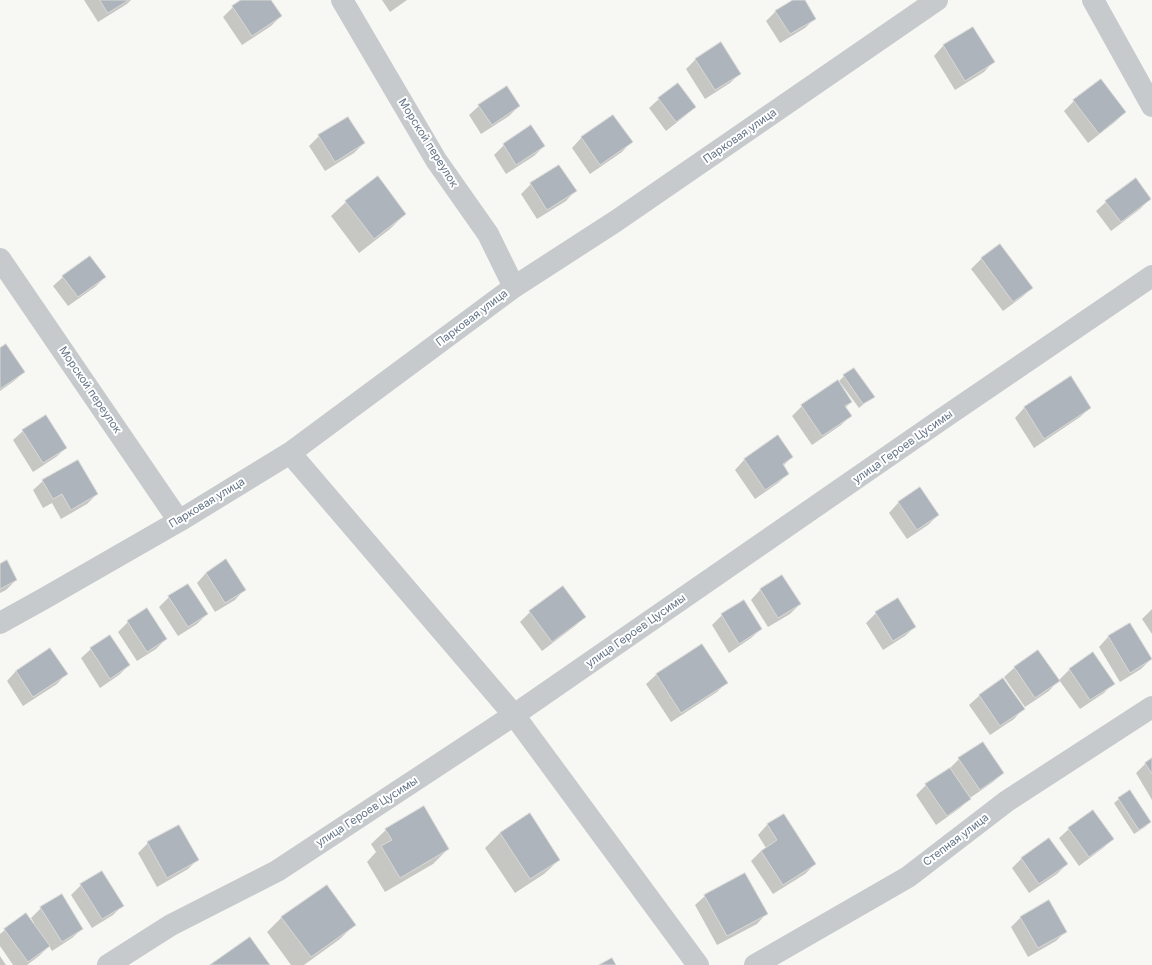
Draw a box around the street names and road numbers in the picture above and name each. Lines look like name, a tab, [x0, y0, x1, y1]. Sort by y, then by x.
street label: Морской переулок	[395, 96, 461, 190]
street label: Парковая улица	[701, 106, 779, 166]
street label: Парковая улица	[434, 287, 510, 349]
street label: Морской переулок	[56, 344, 124, 436]
street label: улица Героев Цусимы	[851, 408, 955, 486]
street label: Парковая улица	[167, 475, 247, 531]
street label: улица Героев Цусимы	[584, 592, 688, 670]
street label: улица Героев Цусимы	[314, 774, 420, 850]
street label: Степная улица	[920, 811, 992, 869]

